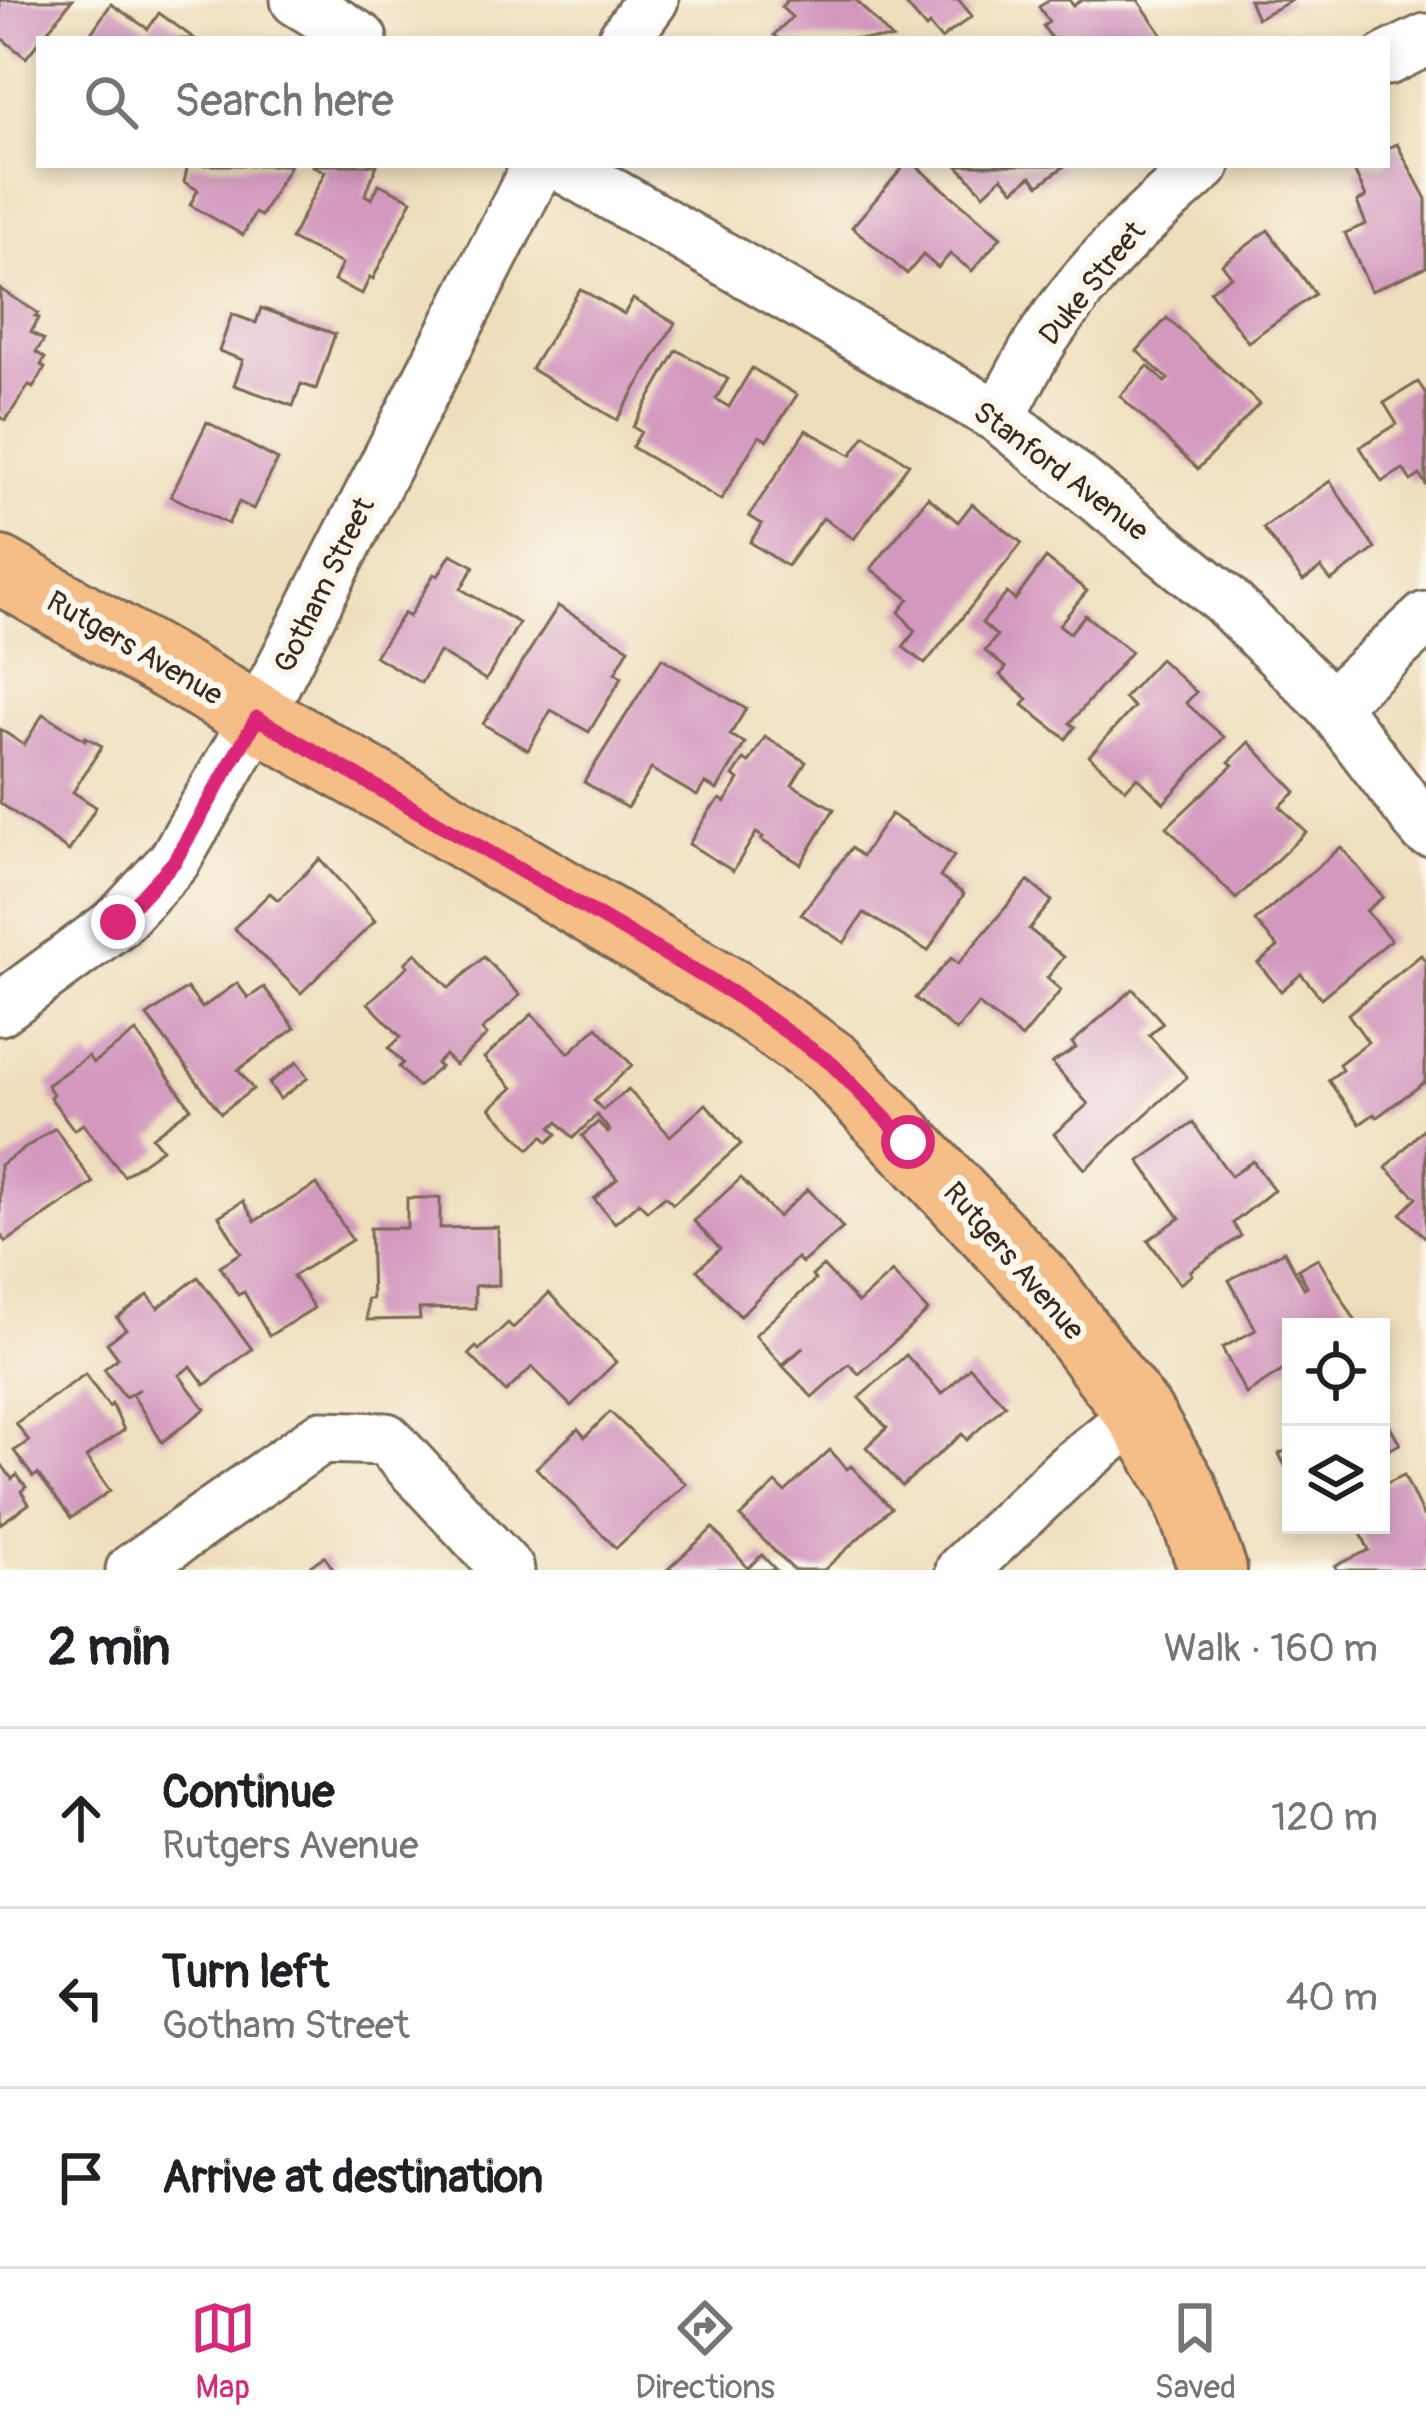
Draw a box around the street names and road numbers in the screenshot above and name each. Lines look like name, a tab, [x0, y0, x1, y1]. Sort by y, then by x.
street label: Duke Street	[1031, 213, 1154, 353]
street label: Stanford Avenue	[966, 394, 1156, 549]
street label: Gotham Street	[266, 491, 383, 679]
street label: Rutgers Avenue	[40, 583, 230, 714]
street label: Rutgers Avenue	[935, 1175, 1092, 1348]

